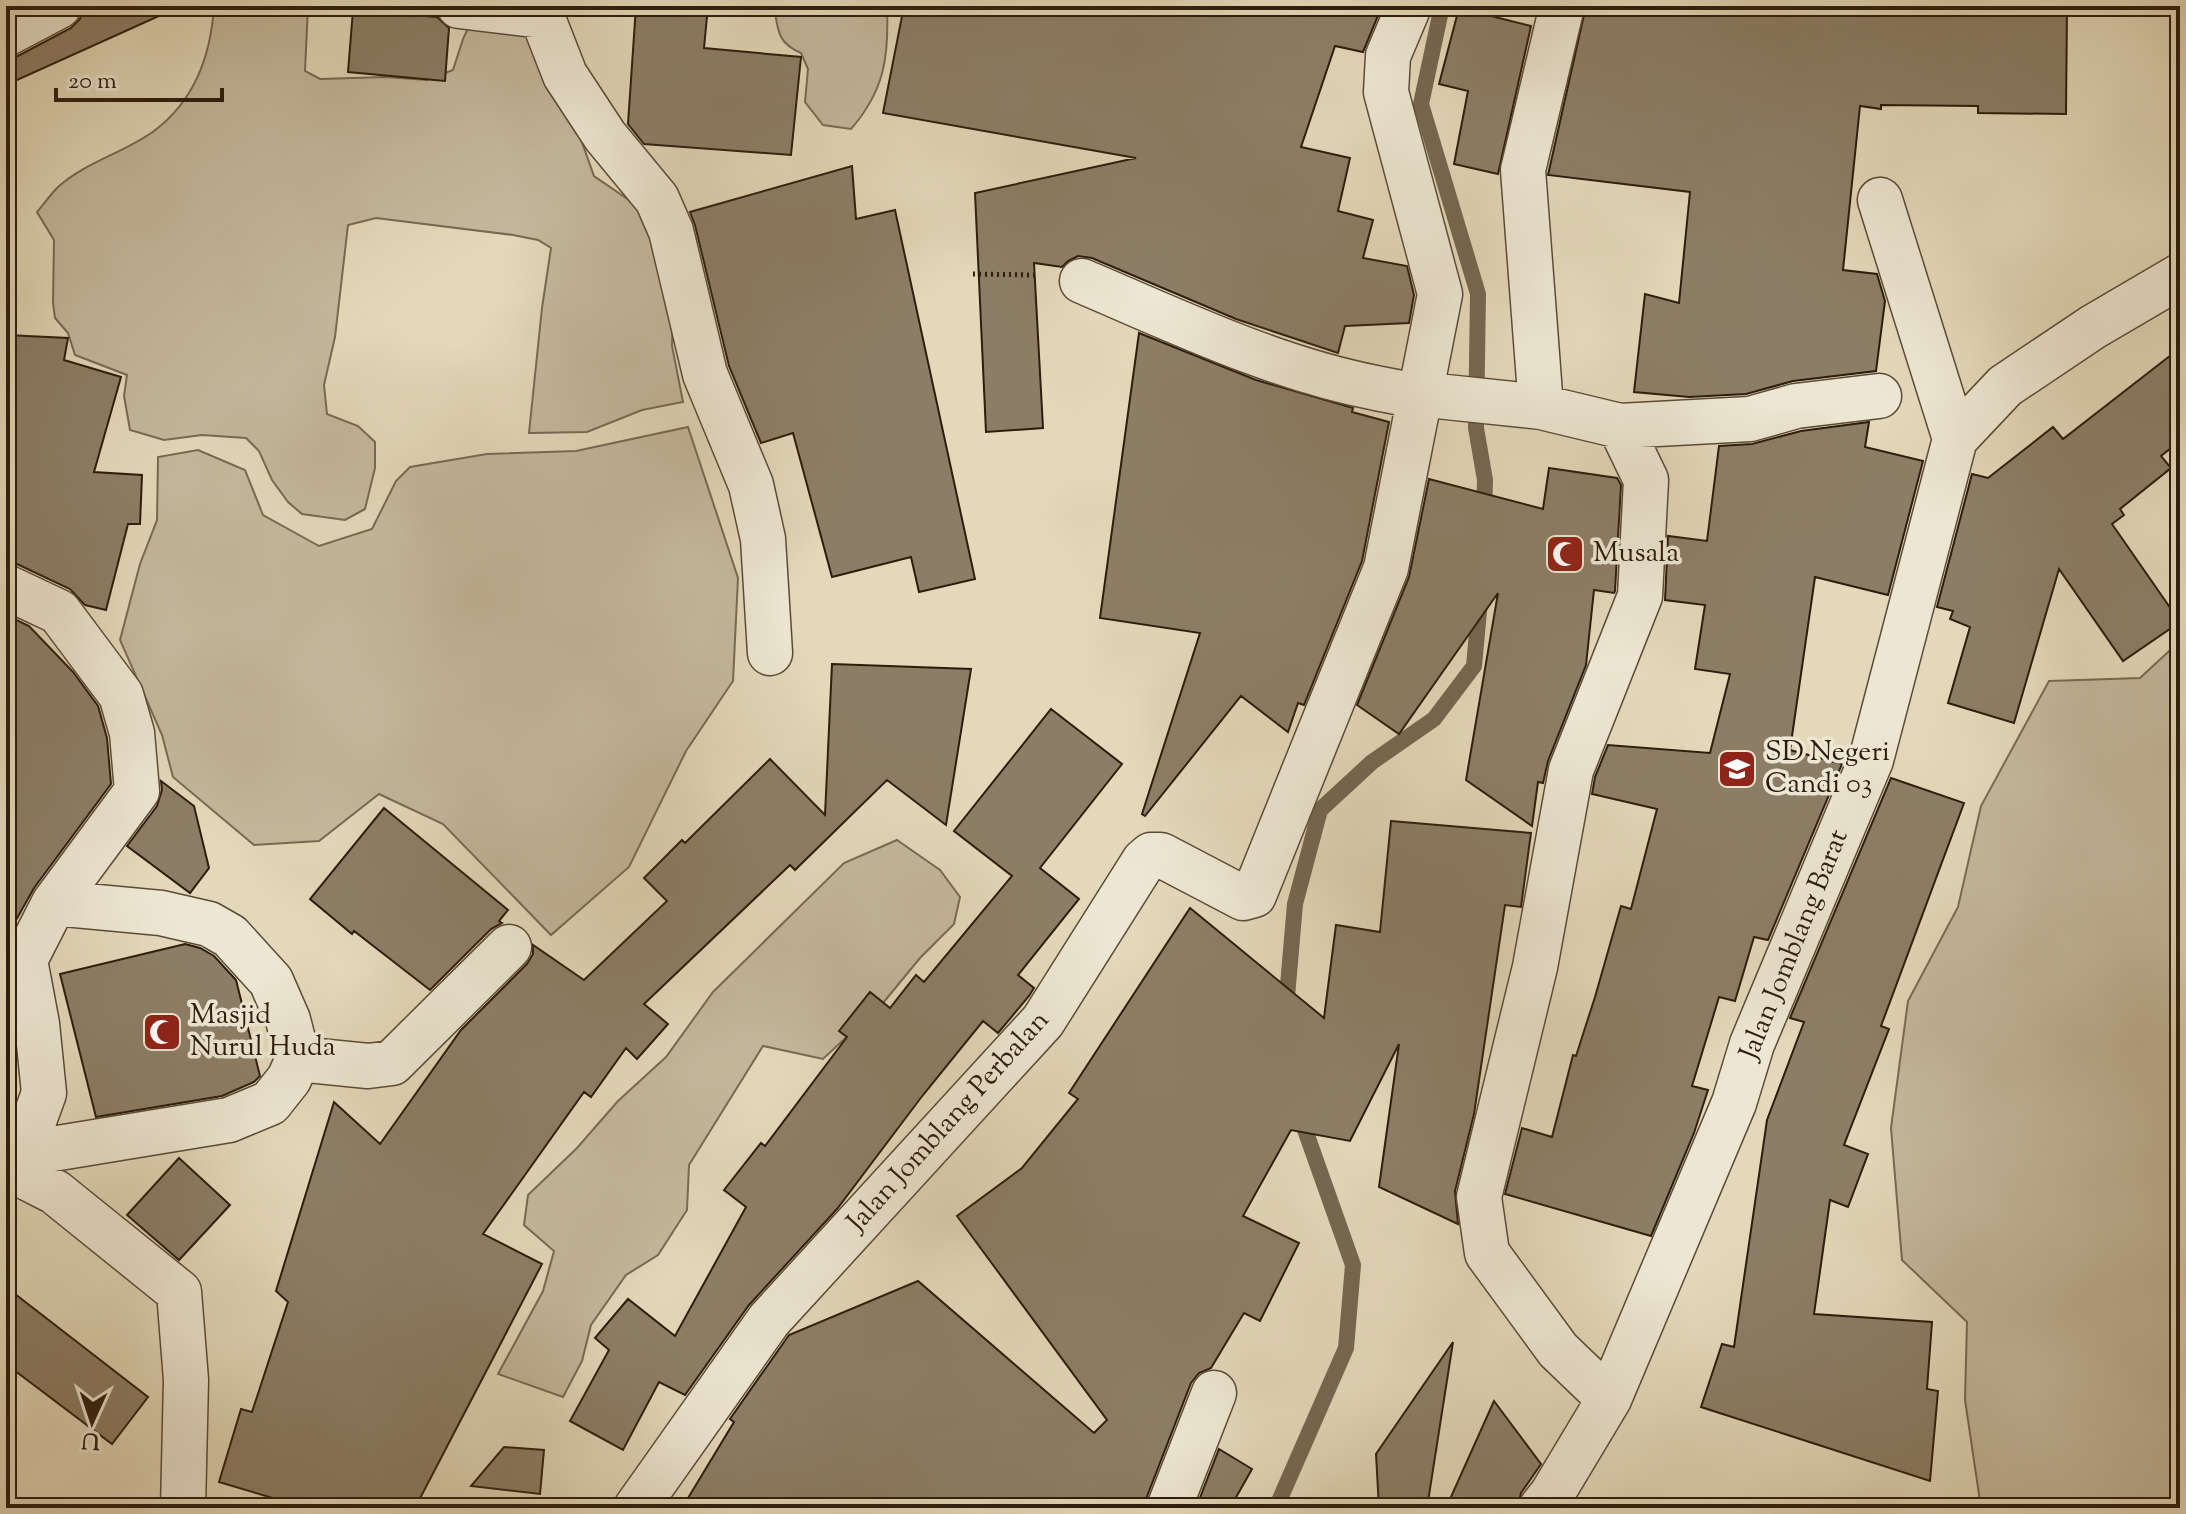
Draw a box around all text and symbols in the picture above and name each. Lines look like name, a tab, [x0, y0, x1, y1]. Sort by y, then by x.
scale bar	[56, 52, 222, 102]
text: 20 m	[68, 65, 117, 99]
mosque icon: Musala	[1544, 533, 1586, 575]
place label: Musala	[1593, 534, 1679, 574]
place label: SD Negeri Candi 03	[1765, 733, 1890, 805]
school or university icon: SD Negeri Candi 03	[1716, 748, 1758, 790]
street label: Jalan Jomblang Barat	[1730, 823, 1860, 1068]
place label: Masjid Nurul Huda	[190, 996, 336, 1068]
street label: Jalan Jomblang Perbalan	[837, 1002, 1059, 1243]
mosque icon: Masjid Nurul Huda	[141, 1011, 183, 1053]
north arrow	[52, 1382, 132, 1462]
text: U	[81, 1423, 101, 1455]

